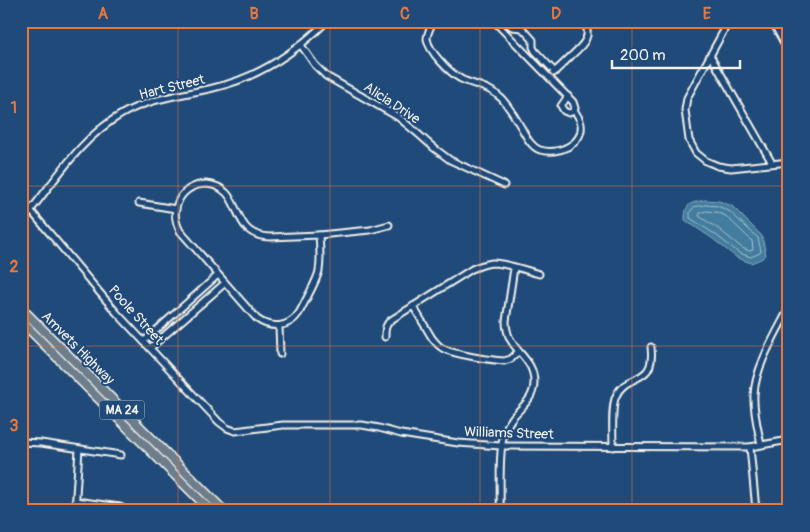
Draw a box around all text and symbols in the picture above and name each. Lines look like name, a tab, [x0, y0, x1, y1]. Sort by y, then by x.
text: A	[98, 4, 109, 24]
text: B	[249, 4, 259, 24]
text: C	[400, 4, 410, 24]
text: D	[551, 4, 561, 24]
text: E	[703, 4, 712, 24]
scale bar	[612, 38, 740, 70]
text: 200 m	[620, 46, 665, 65]
street label: Hart Street	[137, 71, 207, 103]
street label: Alicia Drive	[361, 78, 424, 128]
text: 1	[11, 98, 17, 118]
text: 2	[10, 257, 19, 277]
street label: Poole Street	[105, 282, 167, 348]
street label: Amvets Highway	[38, 308, 118, 388]
road number: MA 24	[100, 400, 144, 420]
text: 3	[10, 416, 19, 436]
street label: Williams Street	[464, 423, 554, 443]

